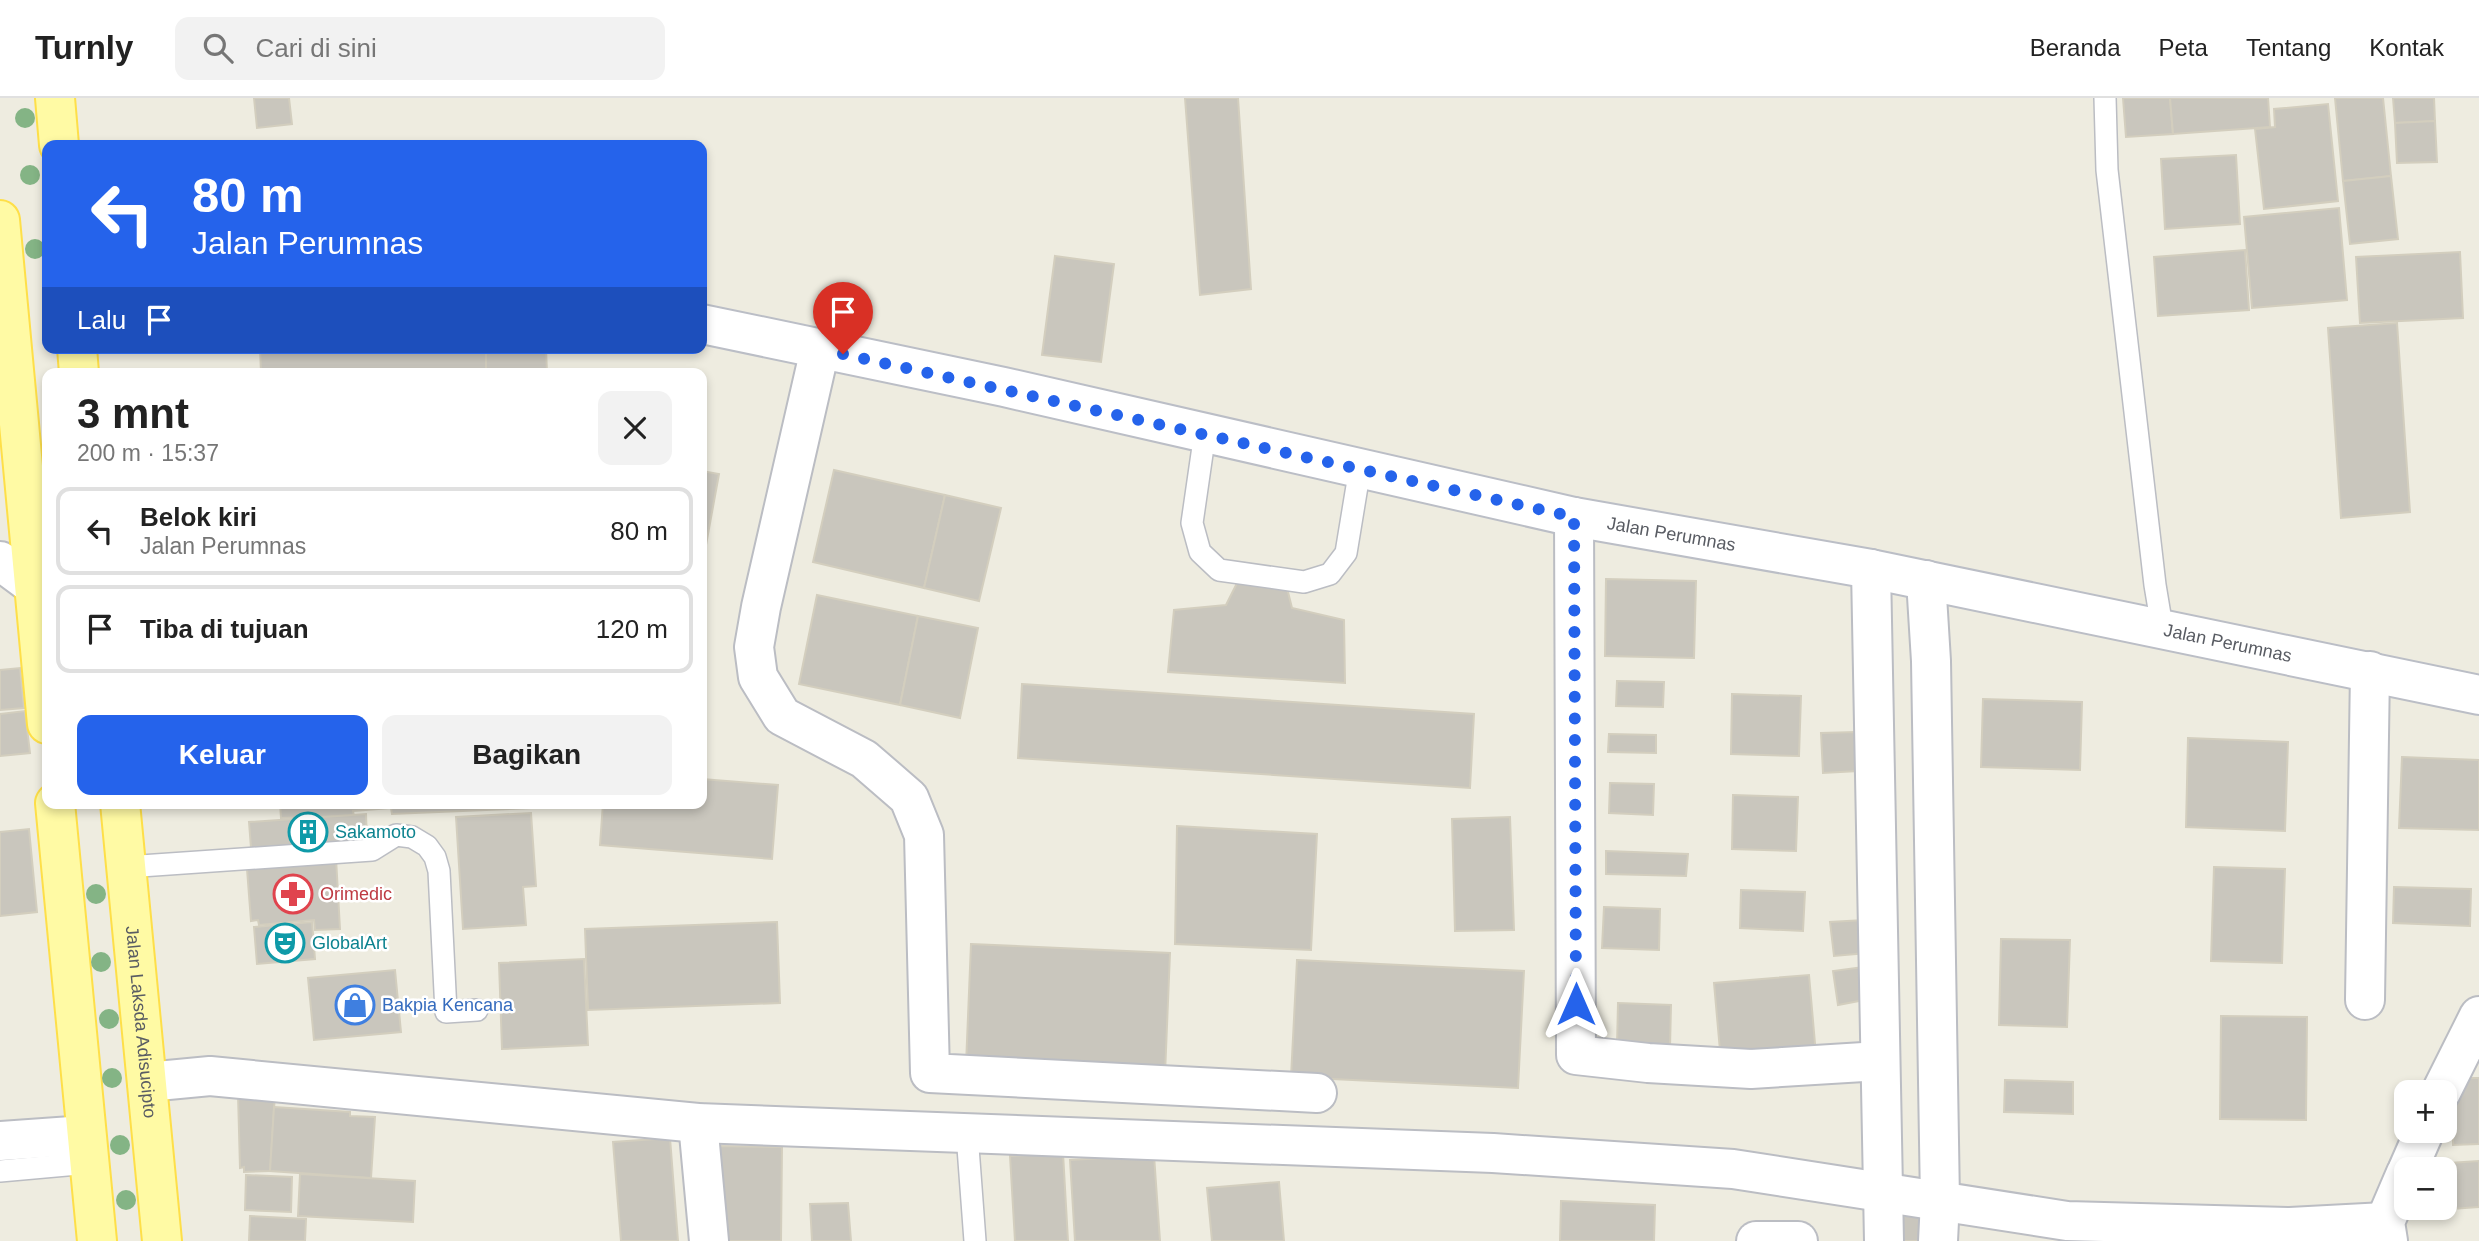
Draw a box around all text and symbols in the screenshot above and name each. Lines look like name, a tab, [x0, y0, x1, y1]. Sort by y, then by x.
search box	[175, 17, 665, 80]
text: Turnly	[35, 29, 133, 66]
icon: search	[199, 29, 237, 67]
text: Cari di sini	[255, 33, 377, 63]
text: Beranda	[2030, 34, 2121, 61]
text: Peta	[2159, 34, 2208, 61]
text: Tentang	[2246, 34, 2331, 61]
text: Kontak	[2369, 34, 2444, 61]
icon: left	[77, 168, 168, 259]
text: 80 m	[192, 168, 304, 222]
text: Jalan Perumnas	[192, 225, 423, 261]
pin	[813, 282, 873, 354]
icon: arrive	[824, 293, 862, 331]
icon: arrive	[140, 301, 178, 339]
text: Lalu	[77, 305, 126, 335]
text: 3 mnt	[77, 390, 189, 437]
button: close	[598, 391, 672, 465]
text: 200 m · 15:37	[77, 440, 219, 466]
text: Belok kiri	[140, 502, 257, 532]
icon: left	[81, 512, 119, 550]
street label: Jalan Perumnas	[1606, 513, 1737, 555]
text: 80 m	[610, 516, 668, 546]
text: Jalan Perumnas	[140, 533, 306, 559]
icon: arrive	[81, 610, 119, 648]
text: Tiba di tujuan	[140, 614, 309, 644]
text: 120 m	[596, 614, 668, 644]
street label: Jalan Perumnas	[2162, 620, 2294, 666]
button: Keluar	[77, 715, 368, 795]
button: Bagikan	[382, 715, 672, 795]
building icon: Sakamoto	[287, 811, 329, 853]
place label: Sakamoto	[335, 822, 416, 842]
pharmacy icon: Orimedic	[272, 873, 314, 915]
place label: Orimedic	[320, 884, 392, 904]
theatre icon: GlobalArt	[264, 922, 306, 964]
street label: Jalan Laksda Adisucipto	[122, 925, 160, 1119]
place label: GlobalArt	[312, 933, 387, 953]
position arrow	[1539, 967, 1613, 1041]
shop icon: Bakpia Kencana	[334, 984, 376, 1026]
place label: Bakpia Kencana	[382, 995, 514, 1015]
map controls	[2394, 1080, 2457, 1220]
button: +	[2394, 1080, 2457, 1143]
button: −	[2394, 1157, 2457, 1220]

